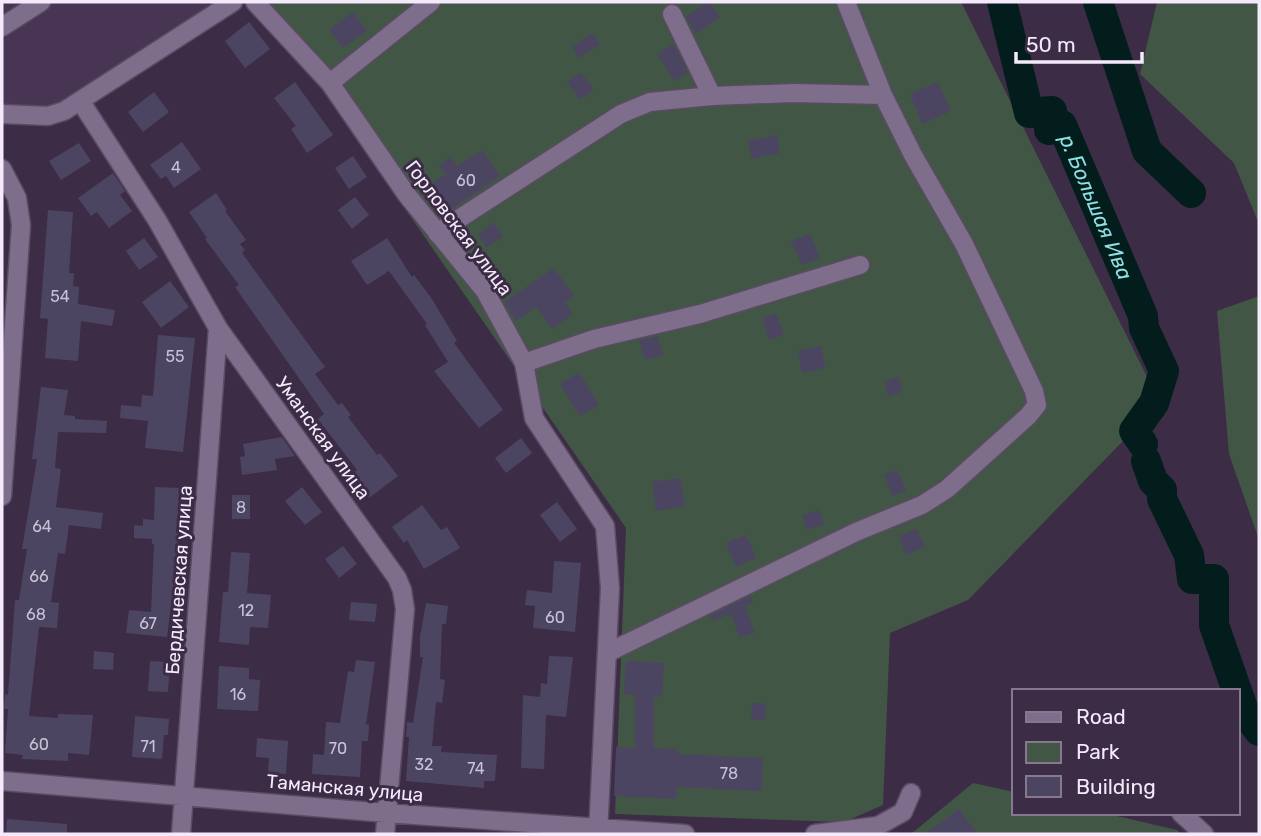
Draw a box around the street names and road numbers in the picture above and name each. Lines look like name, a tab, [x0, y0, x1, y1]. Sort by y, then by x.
street label: Горловская улица	[401, 156, 517, 300]
street label: Уманская улица	[271, 372, 375, 504]
street label: Бердичевская улица	[161, 485, 197, 675]
street label: Таманская улица	[266, 770, 424, 806]

